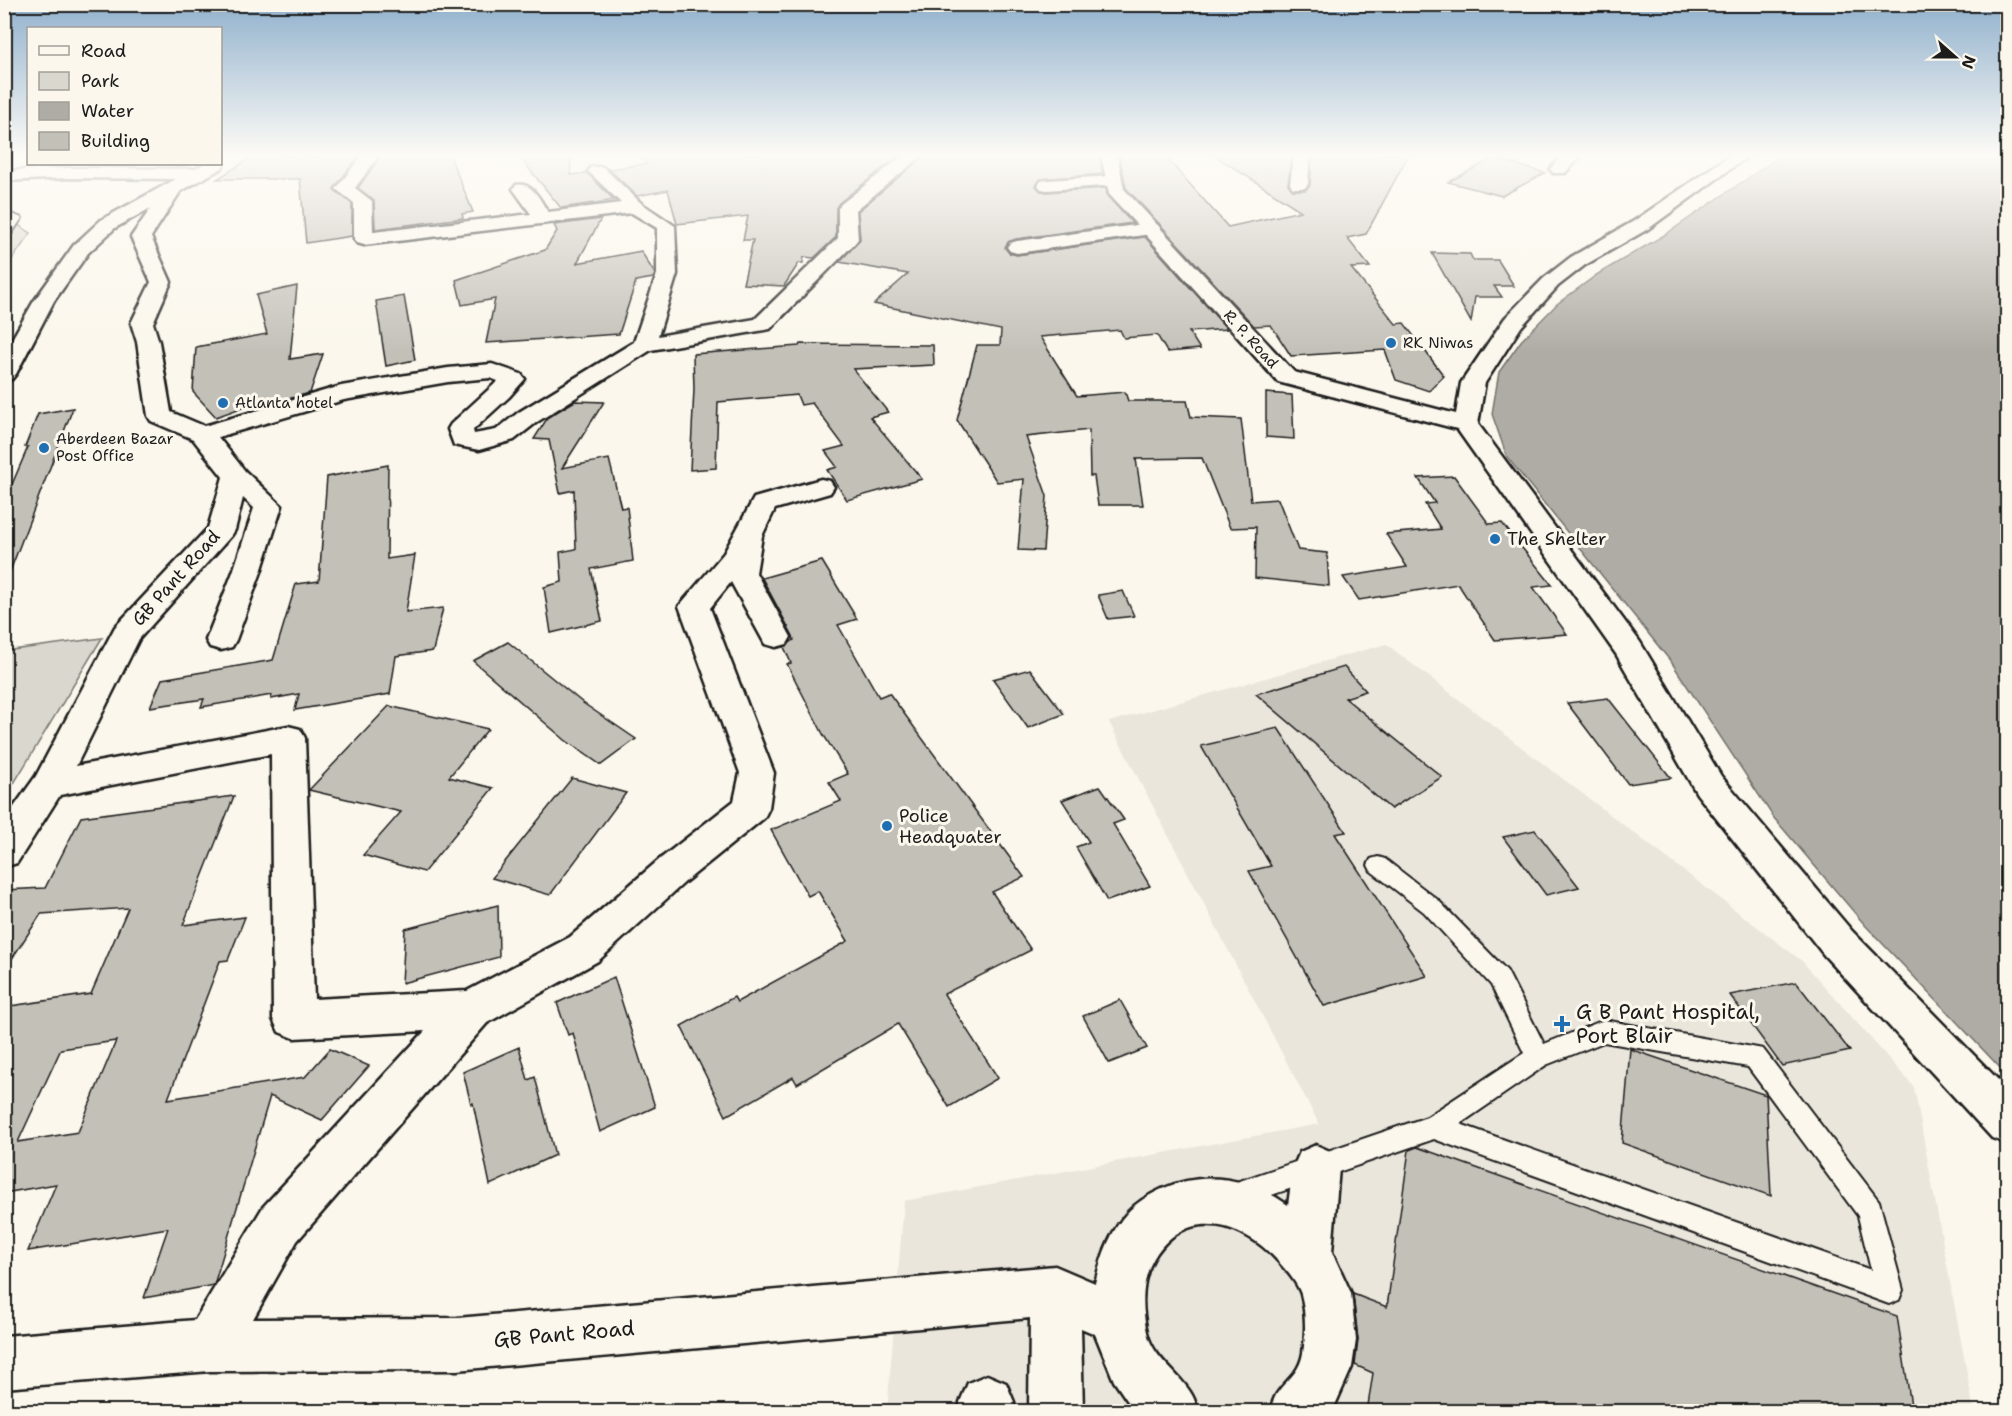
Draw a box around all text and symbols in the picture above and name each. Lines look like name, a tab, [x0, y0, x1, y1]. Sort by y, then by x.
legend	[27, 27, 222, 165]
north arrow	[1925, 27, 1985, 87]
text: Road	[81, 39, 126, 63]
text: N	[1956, 53, 1981, 72]
text: Park	[81, 69, 120, 93]
text: Water	[81, 99, 134, 123]
text: Building	[81, 129, 150, 153]
street label: R. P. Road	[1219, 305, 1283, 373]
place label: RK Niwas	[1403, 333, 1473, 353]
marker: RK Niwas	[1384, 336, 1398, 350]
place label: Atlanta hotel	[235, 393, 333, 413]
marker: Atlanta hotel	[216, 396, 230, 410]
place label: Aberdeen Bazar Post Office	[56, 429, 174, 466]
marker: Aberdeen Bazar Post Office	[37, 441, 51, 455]
street label: GB Pant Road	[127, 525, 225, 631]
place label: The Shelter	[1507, 527, 1607, 551]
marker: The Shelter	[1488, 532, 1502, 546]
place label: Police Headquater	[899, 804, 1002, 849]
marker: Police Headquater	[880, 819, 894, 833]
place label: G B Pant Hospital, Port Blair	[1576, 998, 1760, 1050]
marker: G B Pant Hospital, Port Blair	[1553, 1015, 1571, 1033]
street label: GB Pant Road	[492, 1314, 636, 1354]

